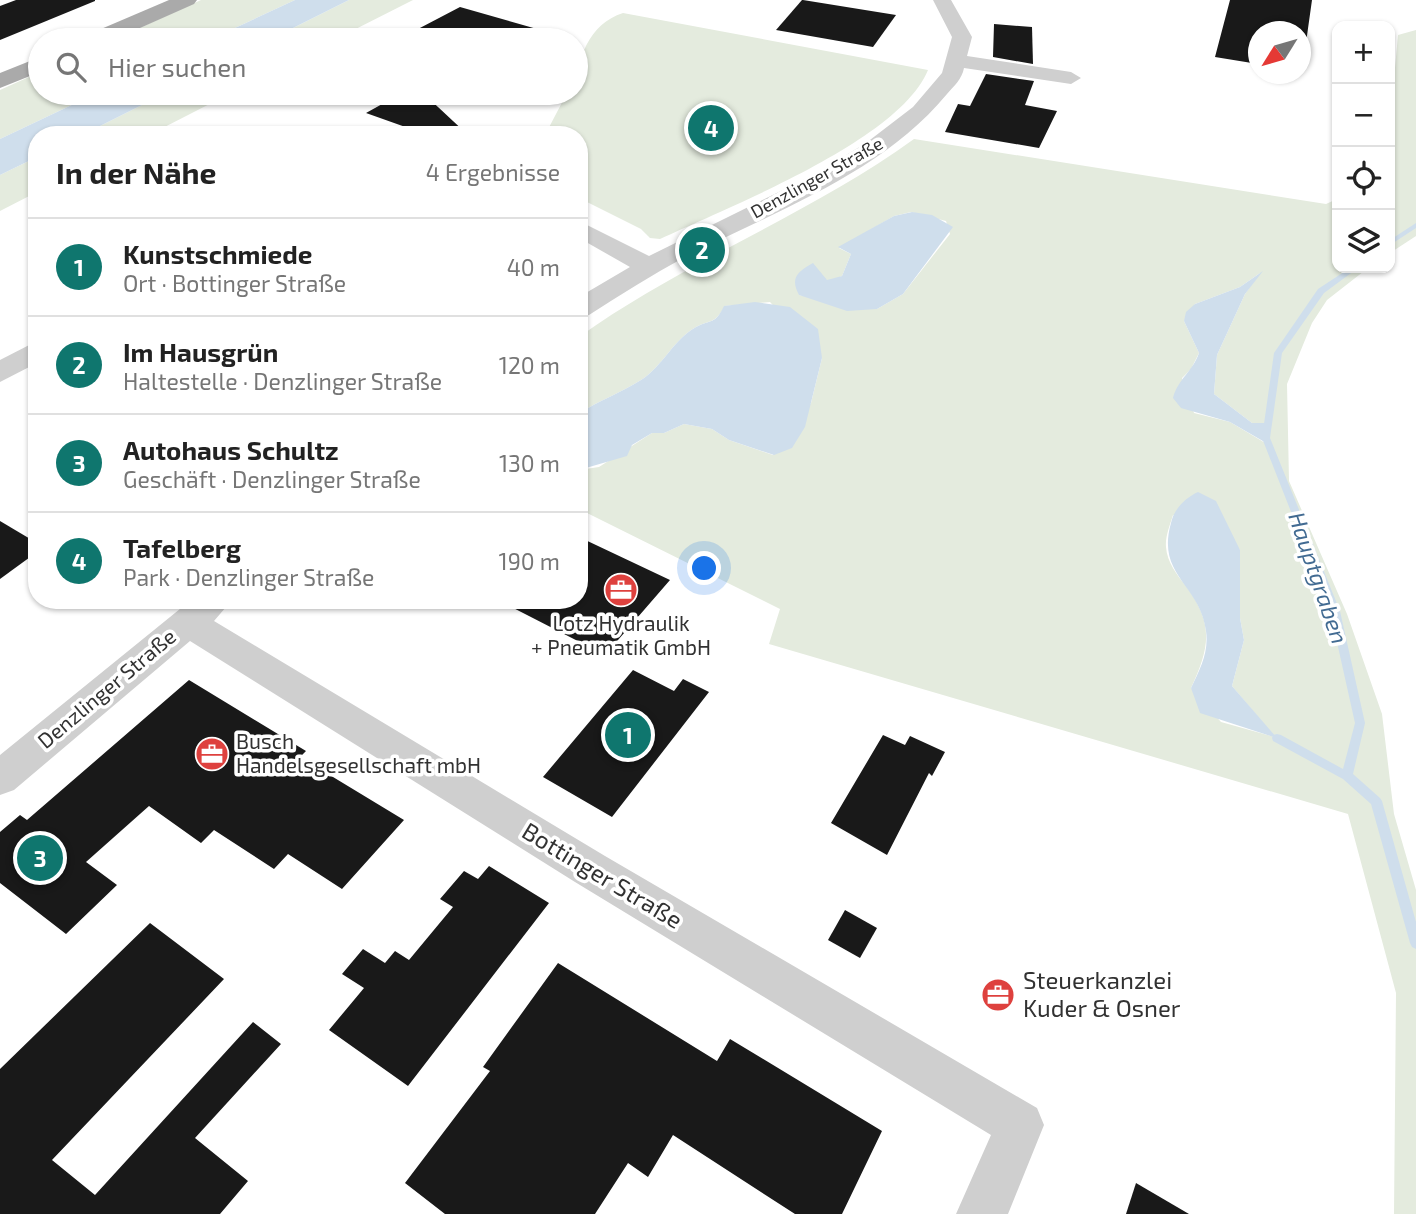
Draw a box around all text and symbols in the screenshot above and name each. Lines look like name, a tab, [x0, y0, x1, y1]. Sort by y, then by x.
north arrow	[1248, 21, 1311, 84]
map controls	[1332, 21, 1395, 273]
button: +	[1332, 21, 1395, 84]
search box	[28, 28, 588, 105]
icon: search	[52, 48, 90, 86]
text: Hier suchen	[108, 51, 246, 82]
button: −	[1332, 84, 1395, 147]
pin: 4	[688, 102, 734, 154]
street label: Denzlinger Straße	[747, 132, 886, 223]
button: locate	[1332, 147, 1395, 210]
text: In der Nähe	[56, 154, 217, 190]
text: 4 Ergebnisse	[426, 158, 560, 186]
button: layers	[1332, 210, 1395, 273]
pin: 2	[679, 224, 725, 276]
text: Kunstschmiede	[123, 238, 312, 269]
text: 1	[74, 253, 84, 281]
text: 40 m	[507, 253, 560, 281]
text: Ort · Bottinger Straße	[123, 269, 346, 297]
text: Im Hausgrün	[123, 336, 278, 367]
text: 2	[72, 351, 86, 379]
text: 120 m	[499, 351, 560, 379]
text: Haltestelle · Denzlinger Straße	[123, 367, 442, 395]
text: Autohaus Schultz	[123, 434, 339, 465]
text: 3	[72, 449, 86, 477]
text: 130 m	[499, 449, 560, 477]
text: Geschäft · Denzlinger Straße	[123, 465, 421, 493]
water label: Hauptgraben	[1283, 508, 1355, 647]
text: Tafelberg	[123, 532, 241, 563]
text: 4	[72, 547, 86, 575]
text: 190 m	[499, 547, 560, 575]
your location	[687, 551, 721, 585]
text: Park · Denzlinger Straße	[123, 563, 374, 591]
office icon: Lotz Hydraulik + Pneumatik GmbH	[602, 571, 640, 609]
place label: Lotz Hydraulik + Pneumatik GmbH	[531, 610, 711, 659]
street label: Denzlinger Straße	[32, 623, 180, 753]
pin: 1	[605, 709, 651, 761]
place label: Busch Handelsgesellschaft mbH	[236, 728, 481, 777]
office icon: Busch Handelsgesellschaft mbH	[193, 735, 231, 773]
street label: Bottinger Straße	[517, 815, 688, 934]
pin: 3	[17, 832, 63, 884]
place label: Steuerkanzlei Kuder & Osner	[1023, 965, 1181, 1022]
office icon: Steuerkanzlei Kuder & Osner	[979, 976, 1017, 1014]

